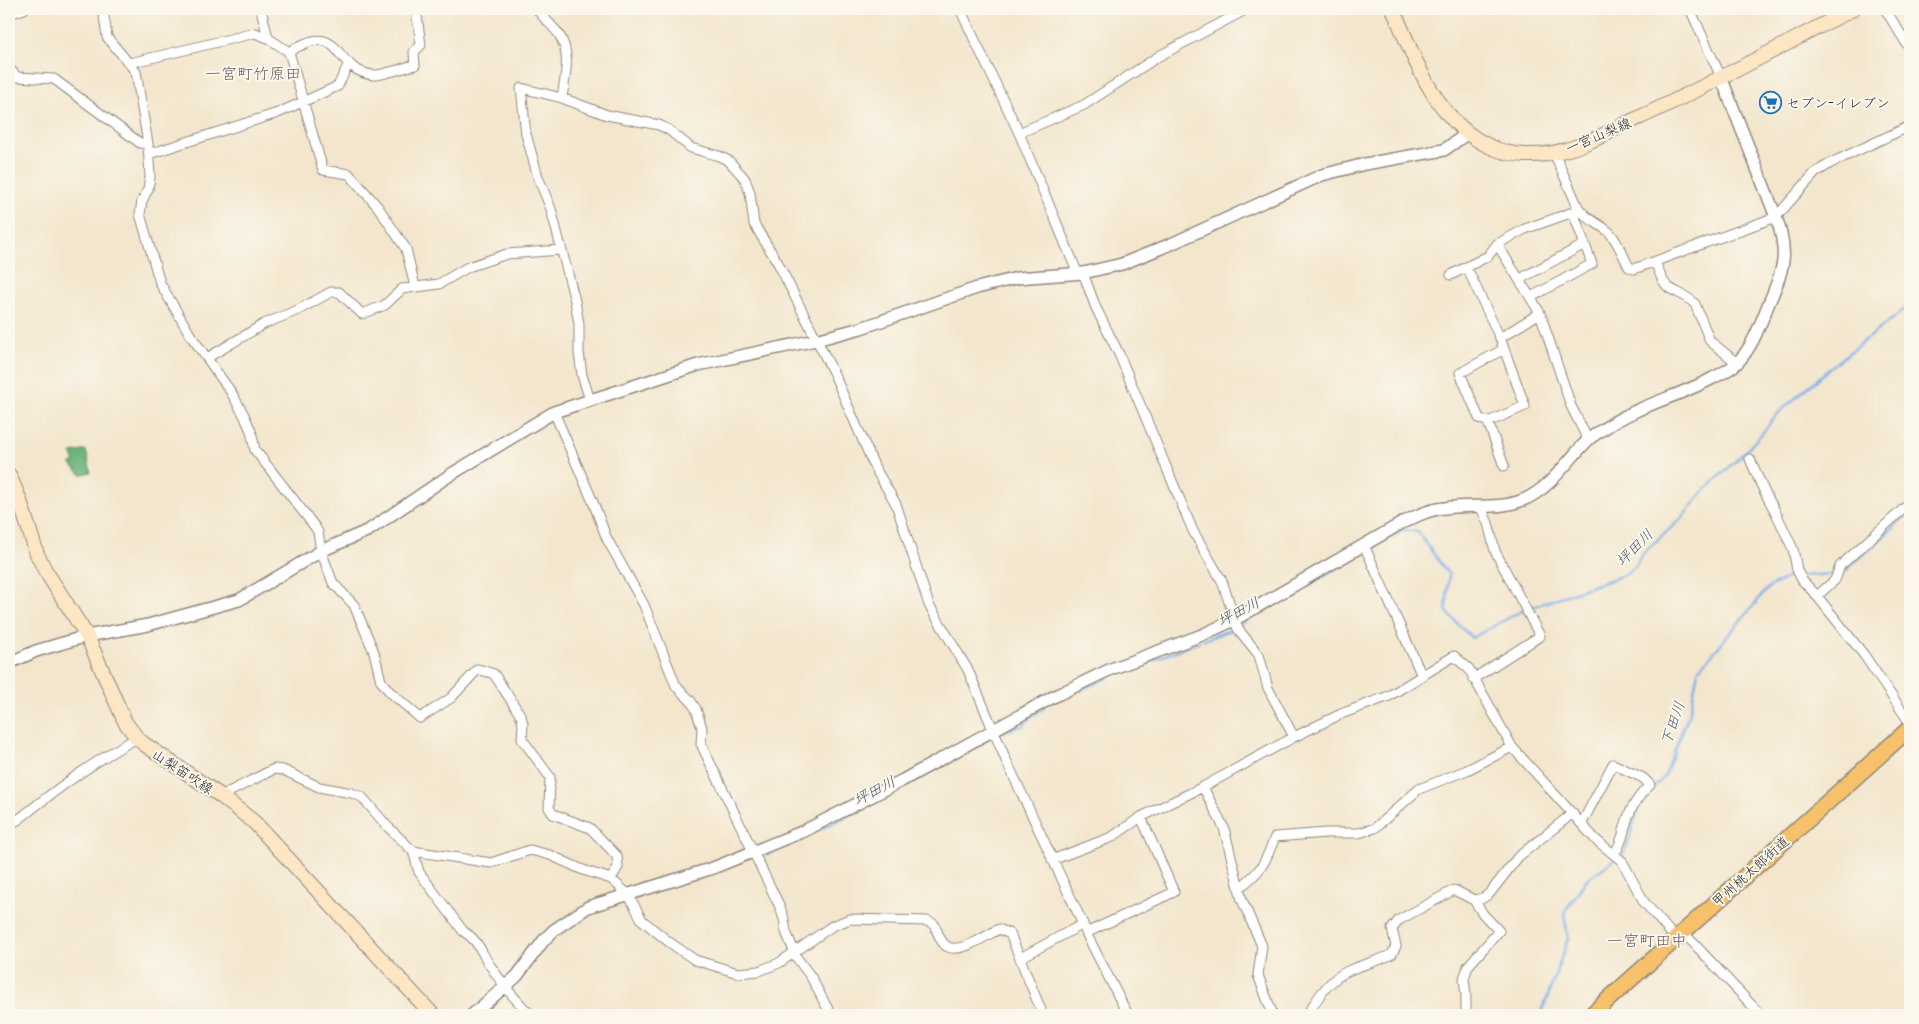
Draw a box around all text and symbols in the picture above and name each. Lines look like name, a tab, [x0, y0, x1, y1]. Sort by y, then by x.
district label: 一宮町竹原田	[205, 62, 301, 83]
supermarket icon: セブン-イレブン	[1758, 90, 1782, 114]
place label: セブン-イレブン	[1786, 93, 1890, 112]
street label: 一宮山梨線	[1562, 113, 1634, 157]
water label: 坪田川	[1611, 524, 1657, 570]
water label: 坪田川	[1213, 592, 1263, 630]
water label: 下田川	[1655, 698, 1689, 748]
street label: 山梨笛吹線	[148, 744, 218, 798]
water label: 坪田川	[849, 771, 899, 809]
street label: 甲州桃太郎街道	[1707, 831, 1793, 911]
district label: 一宮町田中	[1607, 929, 1687, 950]

